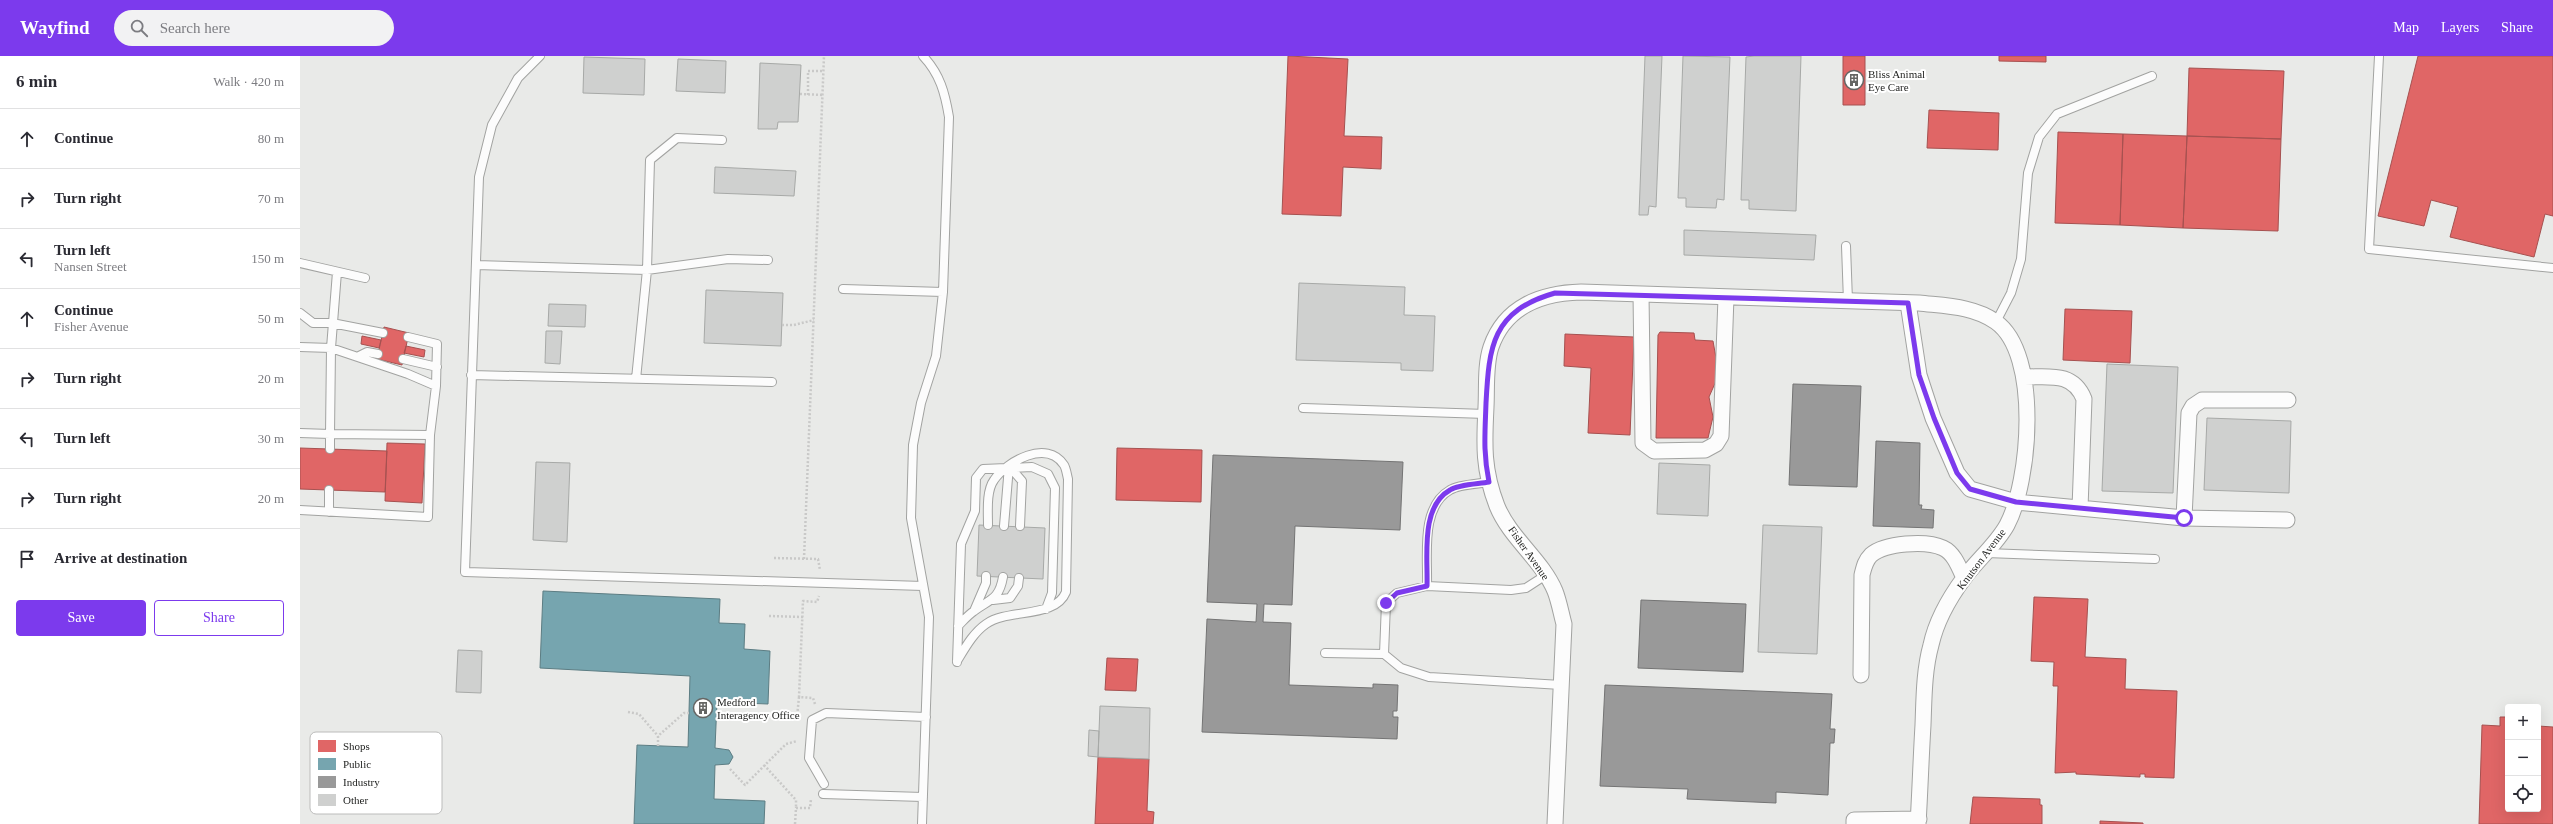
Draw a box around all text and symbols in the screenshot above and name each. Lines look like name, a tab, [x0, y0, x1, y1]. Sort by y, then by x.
search box	[114, 10, 394, 46]
text: Wayfind	[20, 17, 90, 38]
icon: search	[128, 17, 150, 39]
text: Search here	[160, 20, 230, 36]
text: Map	[2393, 20, 2419, 35]
text: Layers	[2441, 20, 2479, 35]
text: Share	[2501, 20, 2533, 35]
place label: Bliss Animal Eye Care	[1868, 68, 1925, 93]
building icon: Bliss Animal Eye Care	[1843, 69, 1865, 91]
text: 6 min	[16, 72, 57, 91]
text: Walk · 420 m	[213, 74, 284, 89]
icon: ahead	[16, 128, 38, 150]
text: Continue	[54, 130, 113, 146]
text: 80 m	[258, 131, 284, 146]
icon: right	[16, 188, 38, 210]
text: Turn right	[54, 190, 121, 206]
text: 70 m	[258, 191, 284, 206]
text: Turn left	[54, 242, 111, 258]
icon: left	[16, 248, 38, 270]
text: 150 m	[251, 251, 284, 266]
text: Nansen Street	[54, 259, 127, 274]
text: Continue	[54, 302, 113, 318]
icon: ahead	[16, 308, 38, 330]
text: 50 m	[258, 311, 284, 326]
text: Fisher Avenue	[54, 319, 129, 334]
icon: right	[16, 368, 38, 390]
text: Turn right	[54, 370, 121, 386]
text: 20 m	[258, 371, 284, 386]
icon: left	[16, 428, 38, 450]
text: Turn left	[54, 430, 111, 446]
text: 30 m	[258, 431, 284, 446]
icon: right	[16, 488, 38, 510]
text: Turn right	[54, 490, 121, 506]
text: 20 m	[258, 491, 284, 506]
route start	[2175, 509, 2193, 527]
street label: Fisher Avenue	[1506, 524, 1552, 582]
street label: Knutson Avenue	[1954, 526, 2008, 592]
icon: arrive	[16, 548, 38, 570]
text: Arrive at destination	[54, 550, 187, 566]
route end	[1377, 594, 1395, 612]
button: Save	[16, 600, 146, 636]
button: Share	[154, 600, 284, 636]
place label: Medford Interagency Office	[717, 696, 800, 721]
building icon: Medford Interagency Office	[692, 697, 714, 719]
map controls	[2505, 704, 2541, 812]
button: +	[2505, 704, 2541, 740]
legend	[310, 732, 442, 814]
text: Shops	[343, 740, 370, 752]
button: −	[2505, 740, 2541, 776]
text: Public	[343, 758, 371, 770]
text: Industry	[343, 776, 380, 788]
button: locate	[2505, 776, 2541, 812]
text: Other	[343, 794, 368, 806]

